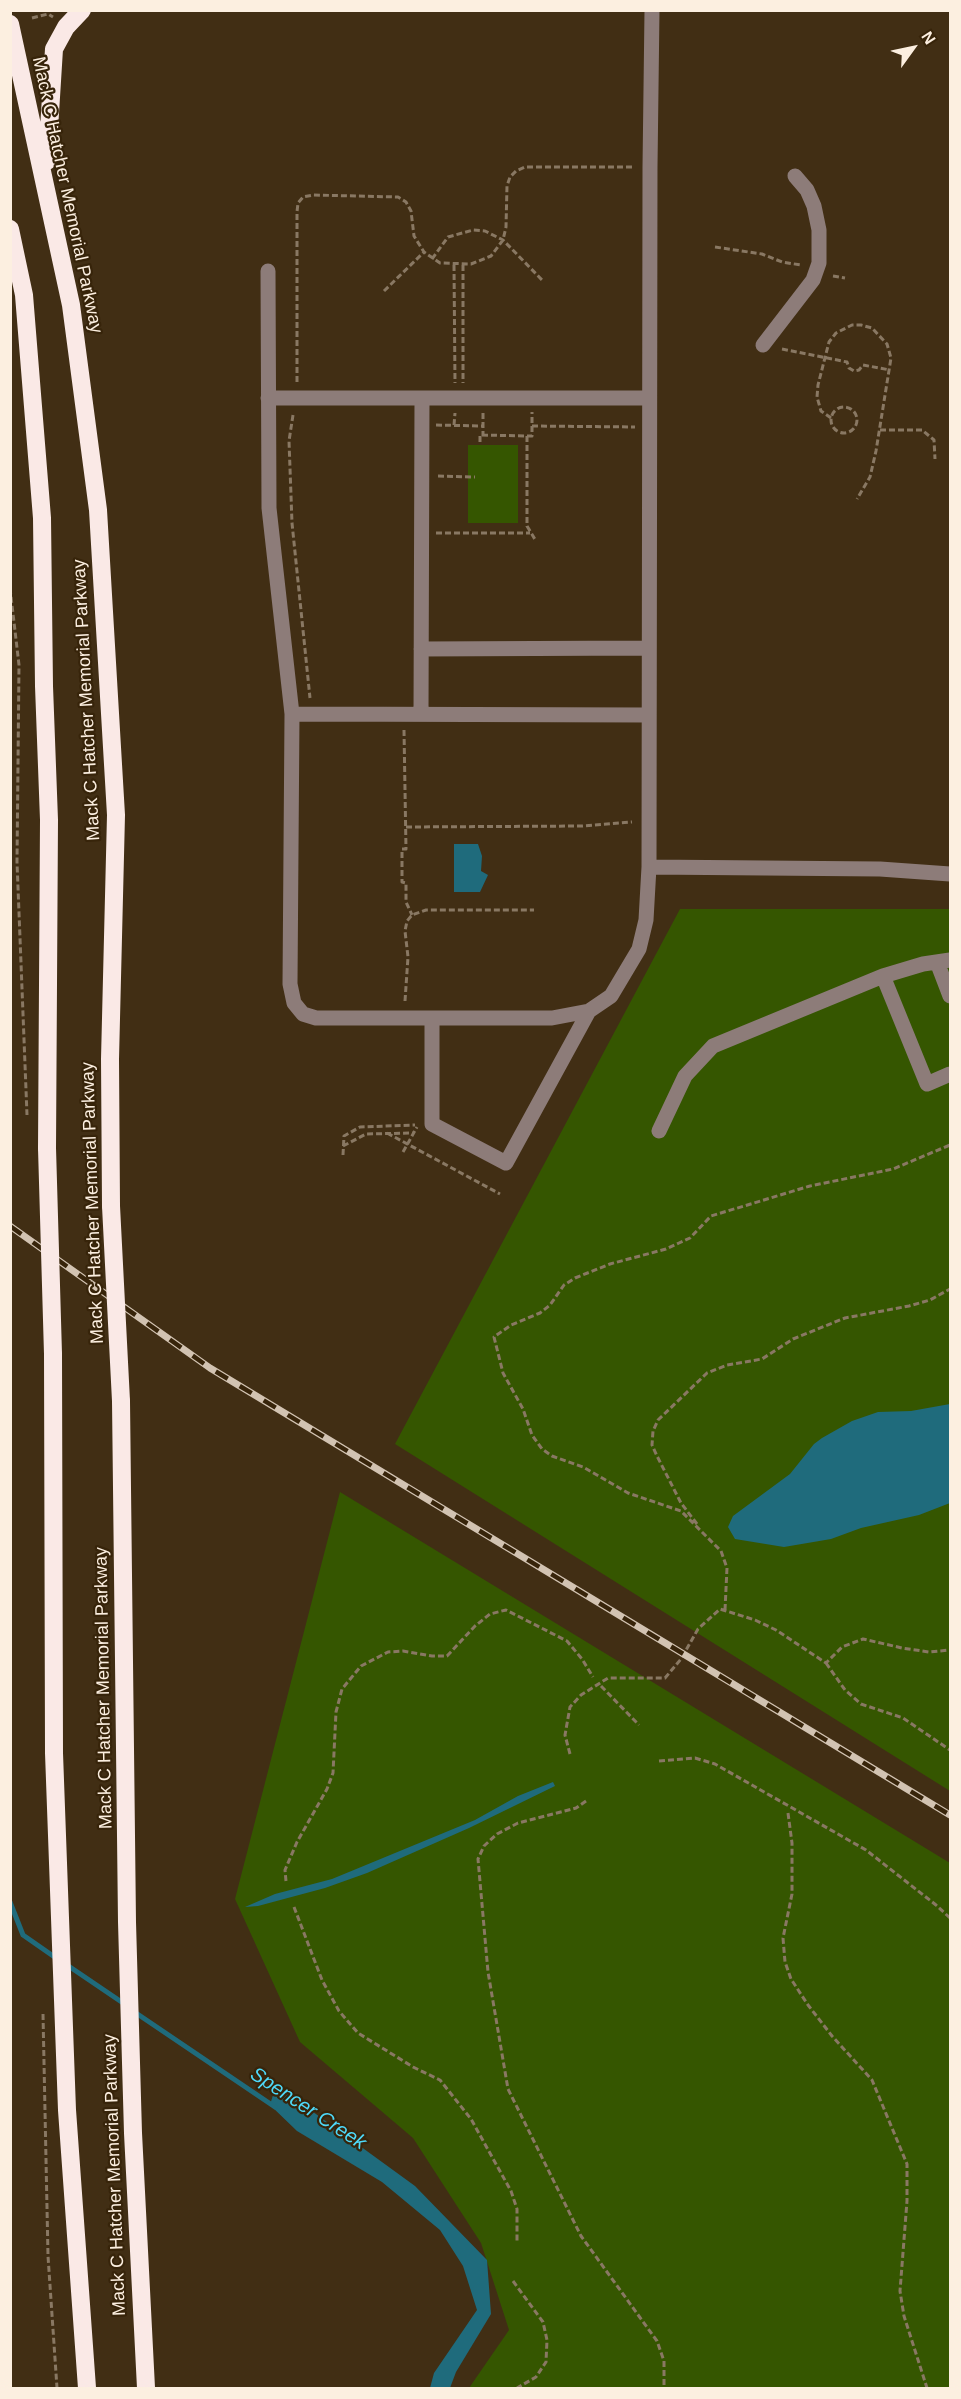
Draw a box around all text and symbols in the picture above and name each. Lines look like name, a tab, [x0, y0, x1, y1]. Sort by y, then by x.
north arrow	[883, 18, 943, 78]
text: N	[918, 28, 939, 47]
street label: Mack C Hatcher Memorial Parkway	[27, 55, 107, 335]
street label: Mack C Hatcher Memorial Parkway	[69, 559, 105, 841]
street label: Mack C Hatcher Memorial Parkway	[77, 1062, 109, 1344]
street label: Mack C Hatcher Memorial Parkway	[91, 1547, 117, 1829]
street label: Mack C Hatcher Memorial Parkway	[99, 2034, 131, 2316]
water label: Spencer Creek	[246, 2063, 370, 2155]

